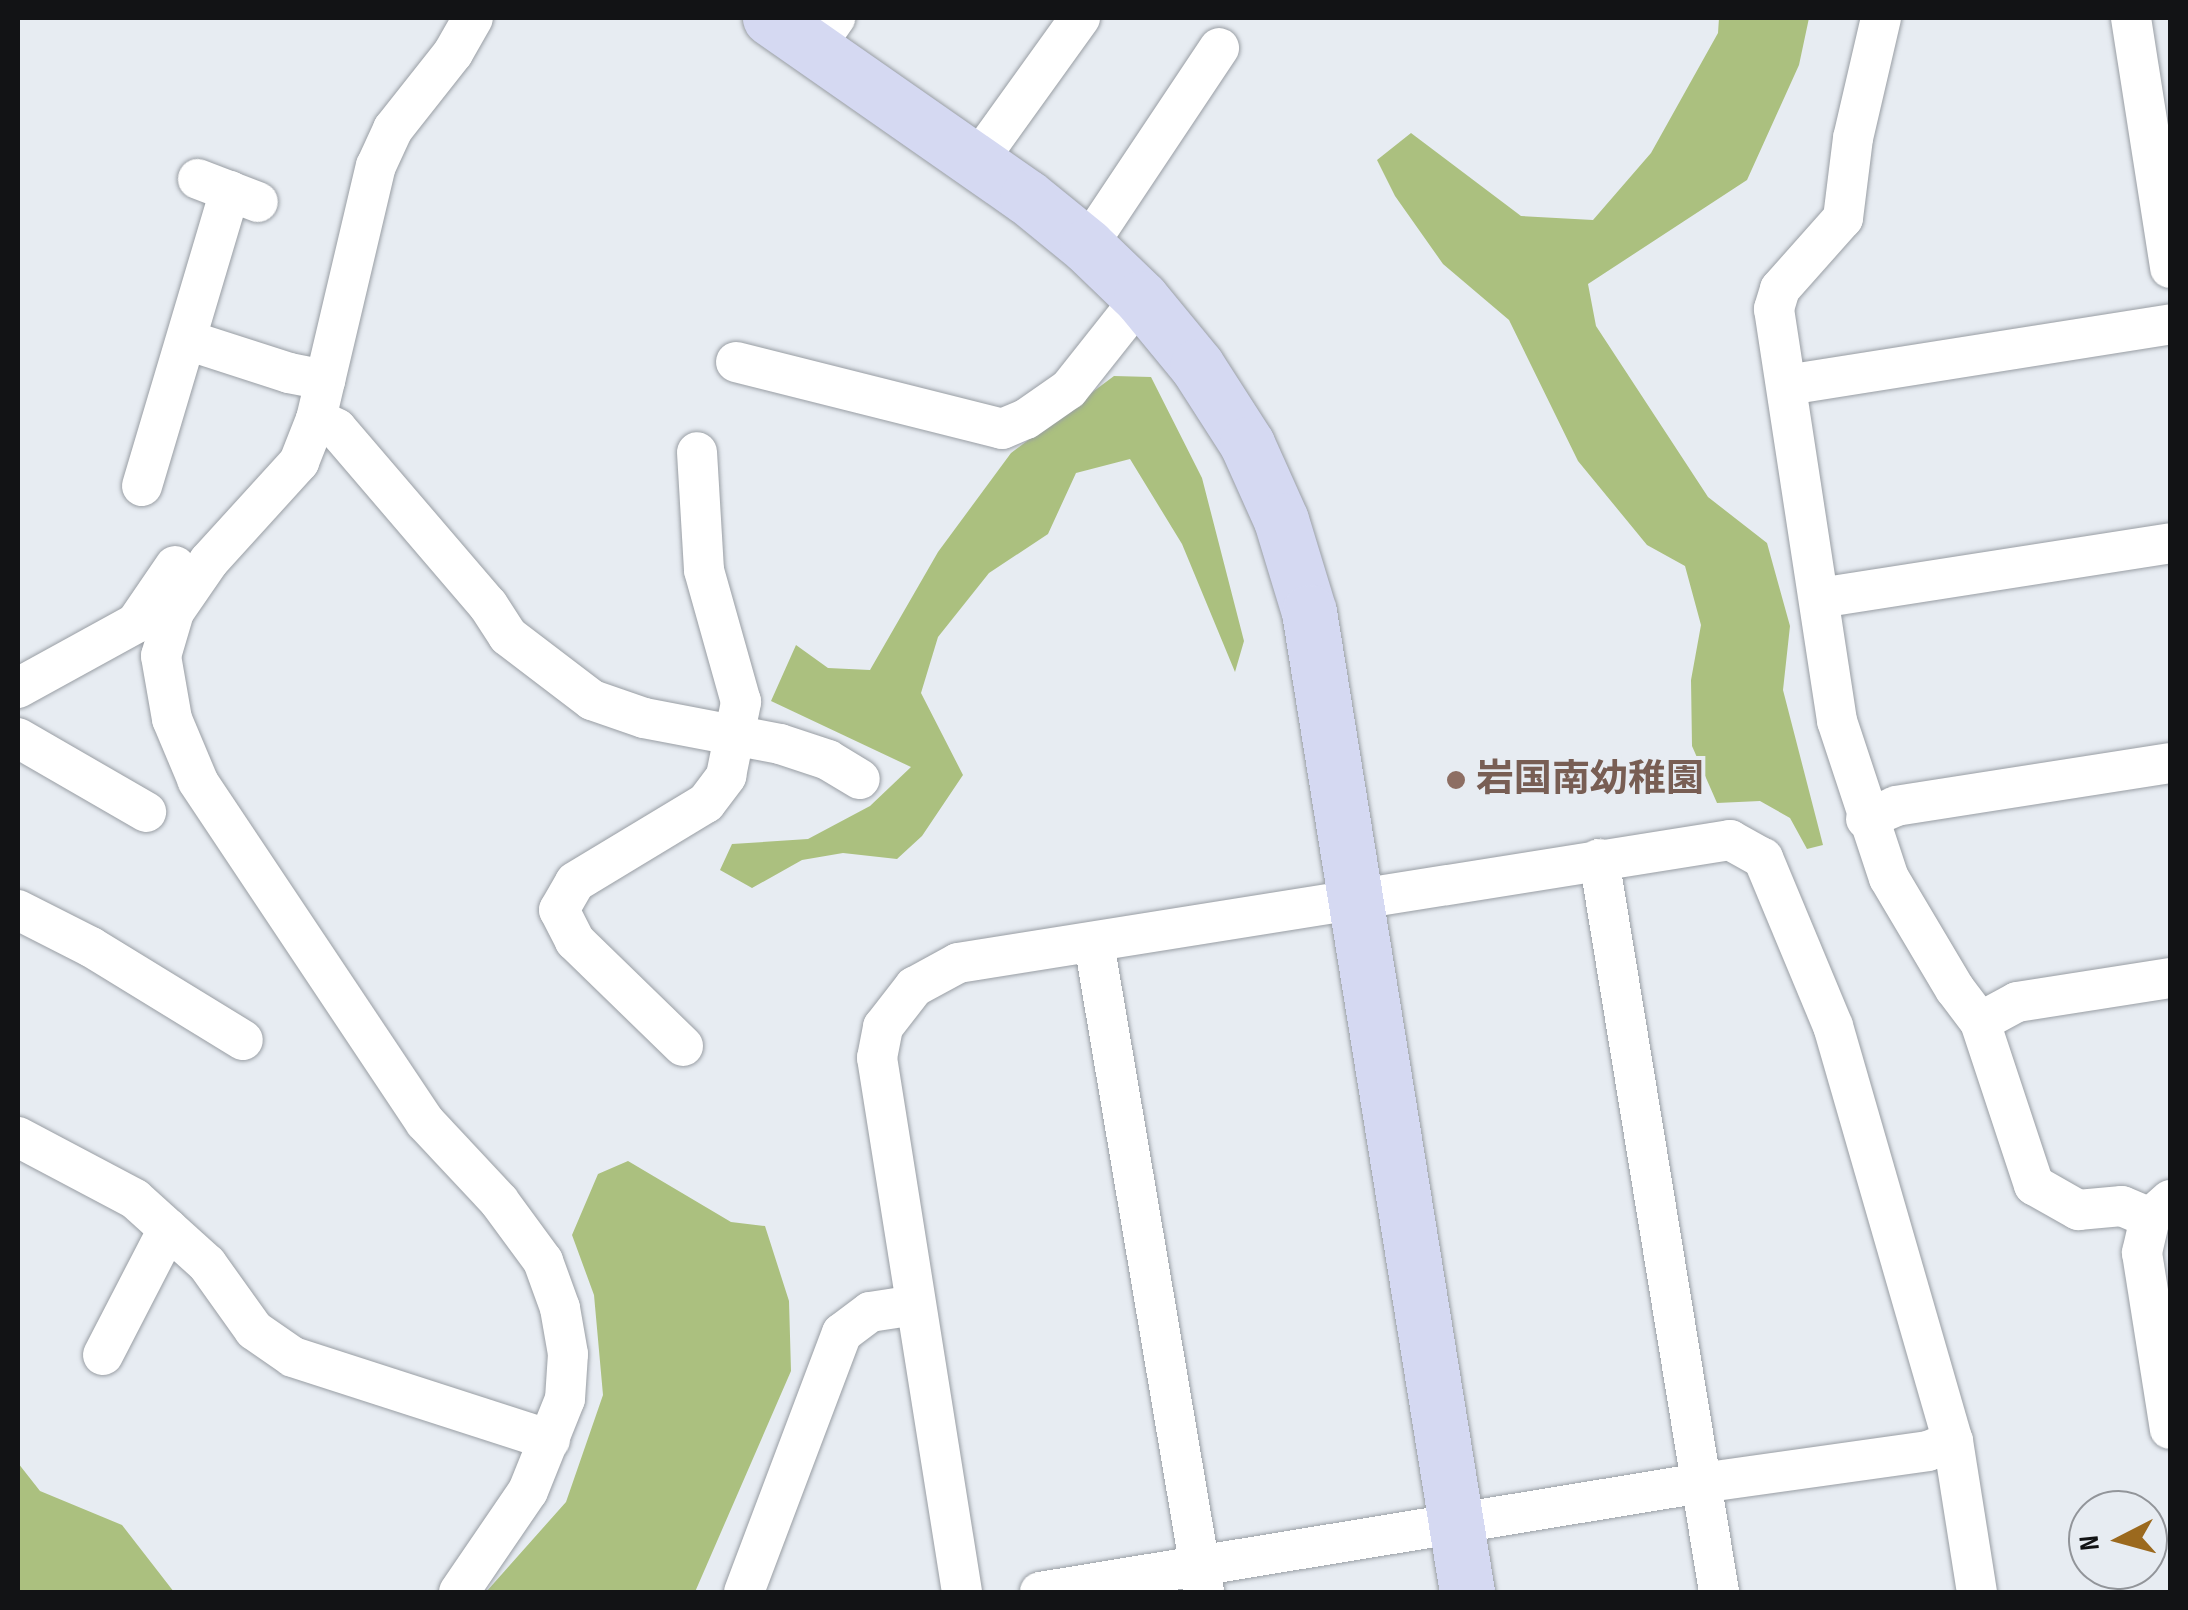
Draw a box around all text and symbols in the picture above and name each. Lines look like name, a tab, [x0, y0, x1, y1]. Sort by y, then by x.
place label: 岩国南幼稚園	[1476, 757, 1704, 803]
marker: 岩国南幼稚園	[1445, 769, 1467, 791]
north arrow	[2068, 1490, 2168, 1590]
text: N	[2072, 1534, 2107, 1552]

